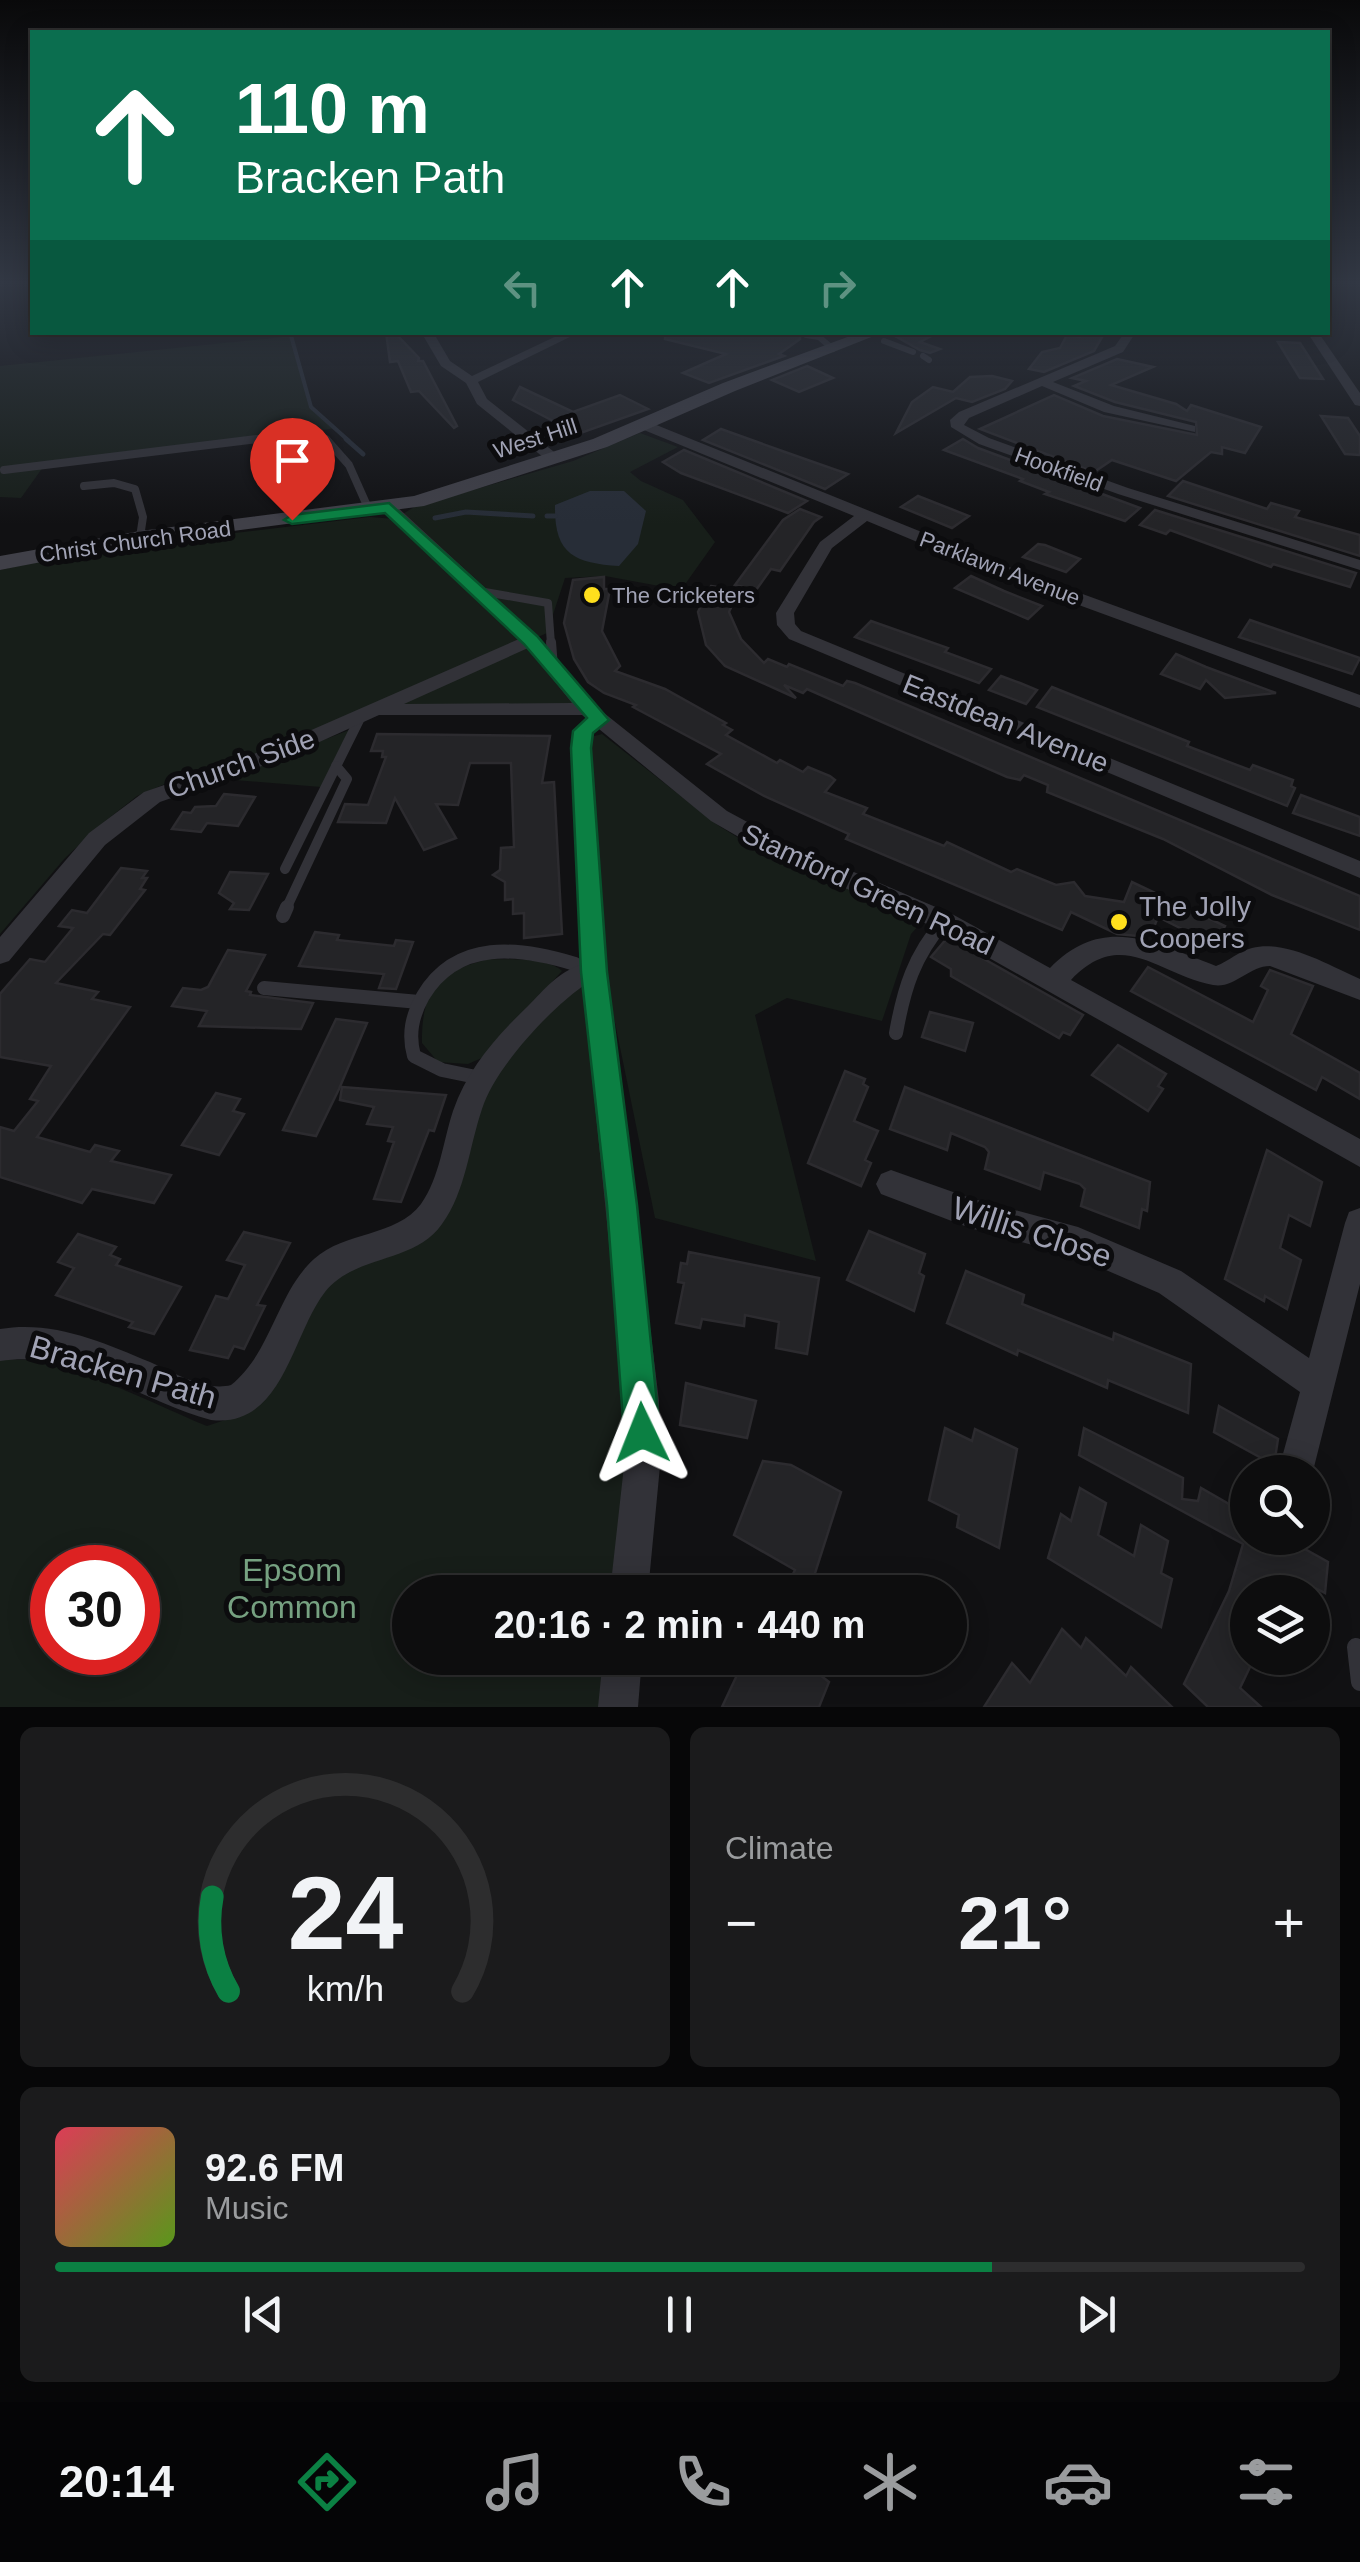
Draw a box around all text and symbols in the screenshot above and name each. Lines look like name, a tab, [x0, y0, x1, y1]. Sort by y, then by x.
icon: ahead	[70, 70, 200, 200]
text: 110 m	[235, 70, 430, 148]
text: Bracken Path	[235, 152, 505, 203]
icon: left	[495, 260, 550, 315]
icon: ahead	[600, 260, 655, 315]
icon: ahead	[705, 260, 760, 315]
icon: right	[810, 260, 865, 315]
street label: West Hill	[490, 413, 580, 464]
pin	[250, 418, 335, 521]
icon: arrive	[265, 433, 320, 488]
street label: Hookfield	[1011, 442, 1106, 497]
street label: Christ Church Road	[38, 516, 232, 567]
street label: Parklawn Avenue	[916, 526, 1083, 611]
place label: The Cricketers	[612, 583, 755, 608]
marker: The Cricketers	[581, 584, 603, 606]
street label: Eastdean Avenue	[898, 668, 1113, 779]
street label: Church Side	[163, 723, 319, 804]
street label: Stamford Green Road	[737, 818, 998, 961]
place label: The Jolly Coopers	[1139, 891, 1251, 954]
marker: The Jolly Coopers	[1108, 911, 1130, 933]
street label: Willis Close	[948, 1189, 1116, 1275]
street label: Bracken Path	[26, 1328, 220, 1416]
position arrow	[590, 1381, 694, 1485]
map controls	[1230, 1455, 1330, 1675]
button: search	[1230, 1455, 1330, 1555]
speed limit sign: 30	[30, 1545, 160, 1675]
park label: Epsom Common	[227, 1552, 357, 1625]
button: layers	[1230, 1575, 1330, 1675]
text: 20:16 · 2 min · 440 m	[494, 1604, 865, 1646]
text: Climate	[725, 1830, 833, 1866]
text: 24	[287, 1855, 403, 1971]
text: 21°	[958, 1881, 1072, 1965]
text: −	[725, 1892, 757, 1954]
text: +	[1273, 1892, 1305, 1954]
text: km/h	[306, 1969, 384, 2009]
text: 92.6 FM	[205, 2147, 344, 2189]
text: Music	[205, 2190, 289, 2226]
icon: previous	[236, 2287, 291, 2342]
icon: pause	[652, 2287, 707, 2342]
icon: next	[1069, 2287, 1124, 2342]
icon: directions	[292, 2447, 362, 2517]
icon: music	[480, 2447, 550, 2517]
icon: phone	[668, 2447, 738, 2517]
icon: climate	[855, 2447, 925, 2517]
icon: car	[1043, 2447, 1113, 2517]
icon: filters	[1231, 2447, 1301, 2517]
text: 20:14	[59, 2456, 174, 2507]

